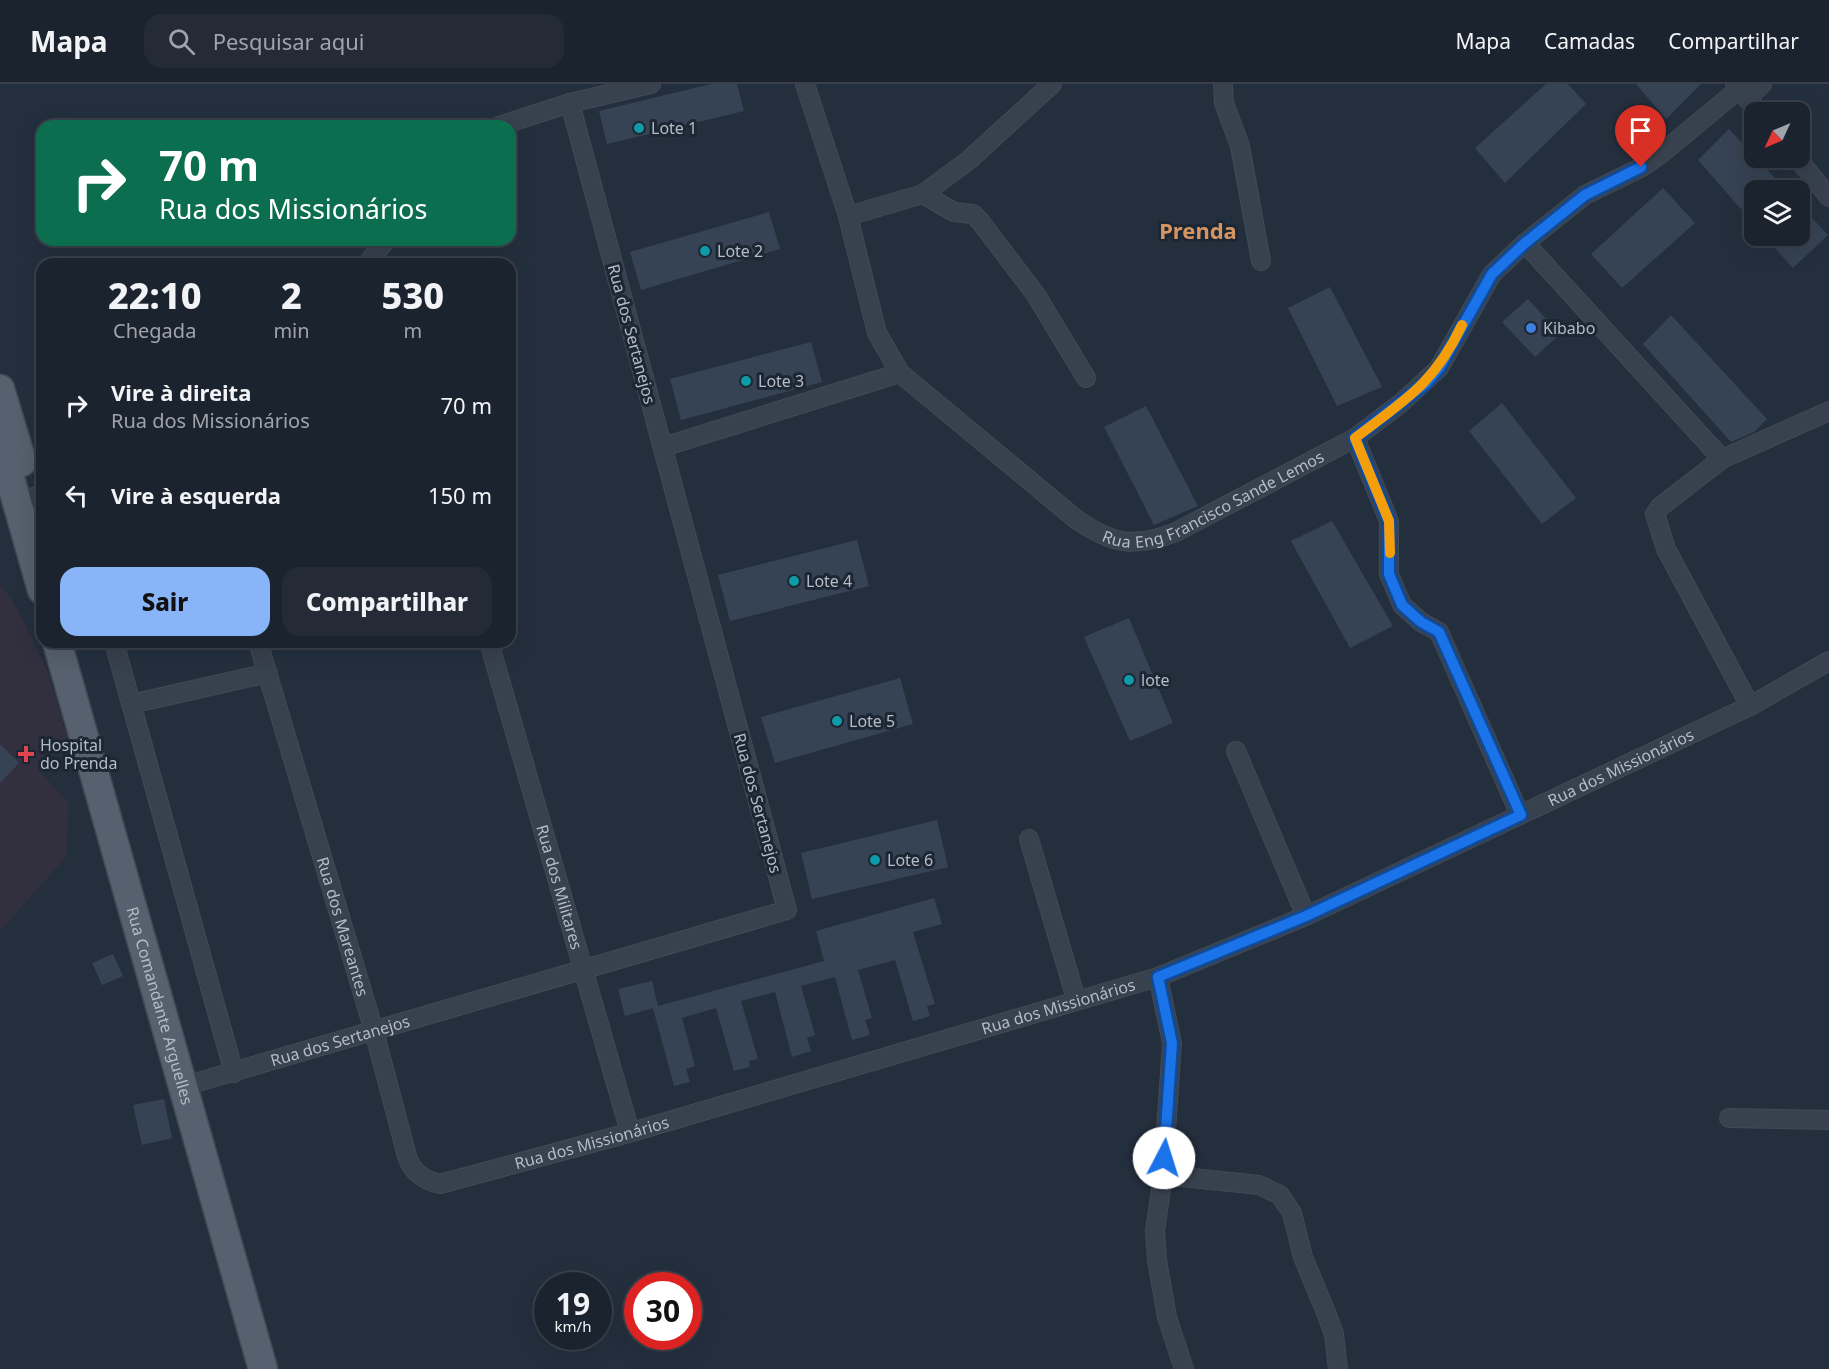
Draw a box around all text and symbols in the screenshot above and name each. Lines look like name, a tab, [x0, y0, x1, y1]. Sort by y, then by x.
search box	[144, 14, 564, 68]
text: Mapa	[30, 22, 108, 60]
icon: search	[165, 25, 198, 58]
text: Pesquisar aqui	[213, 26, 365, 56]
text: Mapa	[1455, 27, 1511, 55]
text: Camadas	[1544, 27, 1635, 55]
text: Compartilhar	[1668, 27, 1799, 55]
north arrow	[1744, 102, 1810, 168]
map controls	[1744, 102, 1810, 246]
pin	[1615, 105, 1666, 167]
icon: arrive	[1624, 114, 1657, 147]
place label: Lote 1	[651, 117, 697, 139]
marker: Lote 1	[632, 121, 646, 135]
text: 70 m	[159, 136, 259, 193]
icon: right	[60, 144, 138, 222]
button: layers	[1744, 180, 1810, 246]
text: Rua dos Missionários	[159, 190, 427, 227]
district label: Prenda	[1159, 215, 1237, 245]
place label: Lote 2	[717, 240, 763, 262]
marker: Lote 2	[698, 244, 712, 258]
street label: Rua dos Sertanejos	[603, 262, 661, 406]
text: 22:10	[108, 271, 201, 320]
text: 2	[281, 271, 302, 320]
text: 530	[382, 271, 444, 320]
text: Chegada	[113, 317, 196, 344]
text: min	[273, 317, 310, 344]
text: m	[403, 317, 422, 344]
place label: Kibabo	[1543, 317, 1595, 339]
marker: Kibabo	[1524, 321, 1538, 335]
place label: Lote 3	[758, 370, 804, 392]
marker: Lote 3	[739, 374, 753, 388]
text: Vire à direita	[111, 377, 251, 407]
icon: right	[60, 389, 93, 422]
text: 70 m	[441, 390, 492, 420]
text: Rua dos Missionários	[111, 407, 310, 434]
street label: Rua Eng Francisco Sande Lemos	[1099, 445, 1328, 553]
icon: left	[60, 479, 93, 512]
text: Vire à esquerda	[111, 480, 281, 510]
text: 150 m	[428, 480, 492, 510]
button: Sair	[60, 567, 270, 636]
button: Compartilhar	[282, 567, 492, 636]
place label: Lote 4	[806, 570, 852, 592]
marker: Lote 4	[787, 574, 801, 588]
place label: lote	[1141, 669, 1170, 691]
marker: lote	[1122, 673, 1136, 687]
place label: Lote 5	[849, 710, 895, 732]
marker: Lote 5	[830, 714, 844, 728]
street label: Rua dos Missionários	[1544, 723, 1697, 811]
street label: Rua dos Sertanejos	[729, 731, 787, 875]
place label: Hospital do Prenda	[40, 734, 117, 774]
marker: Hospital do Prenda	[17, 745, 35, 763]
street label: Rua dos Militares	[531, 822, 588, 952]
place label: Lote 6	[887, 849, 933, 871]
marker: Lote 6	[868, 853, 882, 867]
street label: Rua dos Mareantes	[312, 854, 374, 999]
street label: Rua Comandante Arguelles	[122, 904, 199, 1107]
street label: Rua dos Missionários	[979, 973, 1138, 1039]
street label: Rua dos Sertanejos	[268, 1010, 412, 1071]
street label: Rua dos Missionários	[512, 1111, 672, 1174]
position arrow	[1132, 1126, 1196, 1190]
speed limit sign: 30	[624, 1272, 702, 1350]
text: 19	[556, 1283, 590, 1324]
text: km/h	[555, 1316, 591, 1336]

